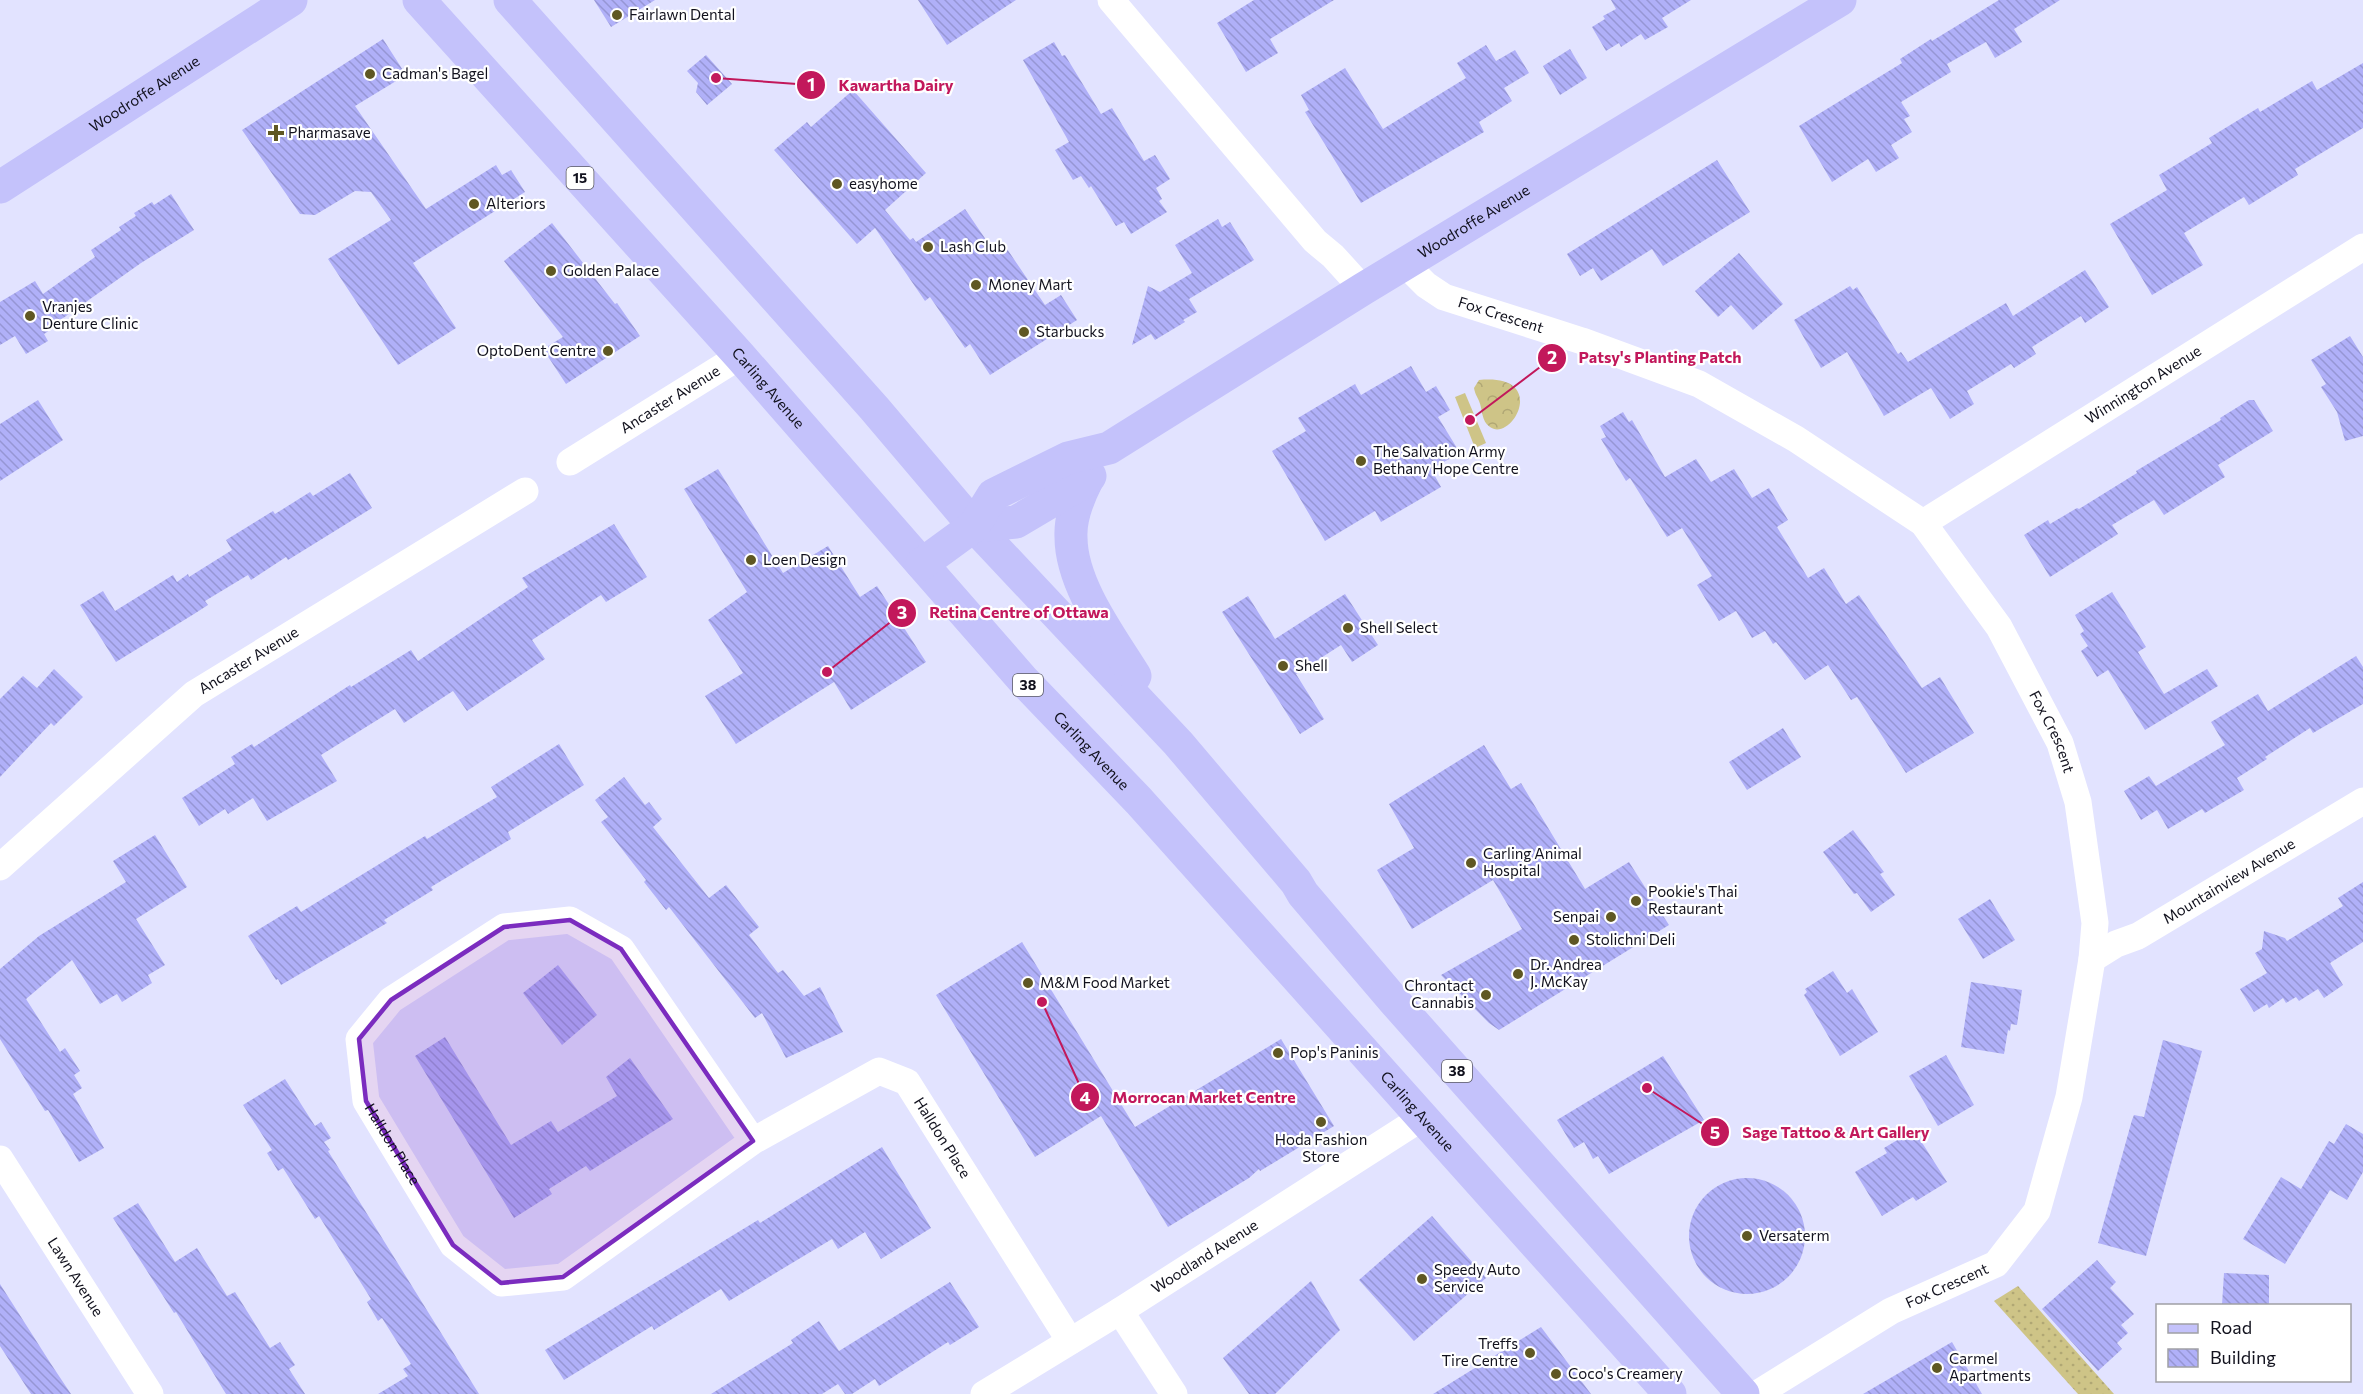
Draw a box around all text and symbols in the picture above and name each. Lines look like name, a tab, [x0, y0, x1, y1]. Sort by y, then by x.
place label: Fairlawn Dental	[629, 5, 735, 23]
marker: Fairlawn Dental	[610, 8, 624, 22]
street label: Woodroffe Avenue	[86, 51, 203, 135]
place label: Cadman's Bagel	[382, 64, 488, 82]
marker: Cadman's Bagel	[363, 67, 377, 81]
callout: Kawartha Dairy	[796, 68, 965, 102]
text: 1	[807, 73, 815, 95]
text: Kawartha Dairy	[838, 75, 954, 94]
place label: Pharmasave	[288, 123, 371, 141]
marker: Pharmasave	[269, 126, 283, 140]
road number: 15	[566, 167, 594, 189]
place label: easyhome	[849, 174, 918, 192]
marker: easyhome	[830, 177, 844, 191]
street label: Woodroffe Avenue	[1414, 180, 1533, 262]
place label: Alteriors	[486, 194, 546, 212]
marker: Alteriors	[467, 197, 481, 211]
place label: Lash Club	[940, 237, 1006, 255]
marker: Lash Club	[921, 240, 935, 254]
place label: Golden Palace	[563, 261, 659, 279]
marker: Golden Palace	[544, 264, 558, 278]
place label: Money Mart	[988, 275, 1072, 293]
marker: Money Mart	[969, 278, 983, 292]
street label: Fox Crescent	[1456, 292, 1546, 336]
place label: Vranjes Denture Clinic	[42, 297, 138, 332]
marker: Vranjes Denture Clinic	[23, 309, 37, 323]
place label: Starbucks	[1036, 322, 1104, 340]
marker: Starbucks	[1017, 325, 1031, 339]
place label: OptoDent Centre	[477, 341, 596, 359]
callout: Patsy's Planting Patch	[1537, 341, 1754, 375]
street label: Winnington Avenue	[2081, 341, 2204, 427]
street label: Carling Avenue	[729, 343, 809, 432]
marker: OptoDent Centre	[601, 344, 615, 358]
text: 2	[1547, 346, 1557, 368]
text: Patsy's Planting Patch	[1578, 347, 1742, 366]
street label: Ancaster Avenue	[616, 361, 723, 437]
place label: The Salvation Army Bethany Hope Centre	[1373, 442, 1519, 477]
marker: The Salvation Army Bethany Hope Centre	[1354, 454, 1368, 468]
place label: Loen Design	[763, 550, 846, 568]
marker: Loen Design	[744, 553, 758, 567]
callout: Retina Centre of Ottawa	[887, 596, 1121, 630]
text: 3	[897, 601, 907, 623]
text: Retina Centre of Ottawa	[929, 602, 1109, 621]
place label: Shell Select	[1360, 618, 1438, 636]
marker: Shell Select	[1341, 621, 1355, 635]
street label: Ancaster Avenue	[195, 622, 301, 697]
place label: Shell	[1295, 656, 1328, 674]
marker: Shell	[1276, 659, 1290, 673]
road number: 38	[1013, 674, 1043, 696]
street label: Fox Crescent	[2026, 687, 2079, 775]
street label: Carling Avenue	[1050, 708, 1134, 793]
street label: Mountainview Avenue	[2159, 834, 2298, 927]
place label: Carling Animal Hospital	[1483, 844, 1582, 879]
marker: Carling Animal Hospital	[1464, 856, 1478, 870]
place label: Pookie's Thai Restaurant	[1648, 882, 1738, 917]
marker: Pookie's Thai Restaurant	[1629, 894, 1643, 908]
place label: Senpai	[1553, 907, 1599, 925]
marker: Senpai	[1604, 910, 1618, 924]
place label: Stolichni Deli	[1586, 930, 1675, 948]
marker: Stolichni Deli	[1567, 933, 1581, 947]
place label: Dr. Andrea J. McKay	[1530, 955, 1602, 990]
marker: Dr. Andrea J. McKay	[1511, 967, 1525, 981]
place label: M&M Food Market	[1040, 973, 1170, 991]
marker: M&M Food Market	[1021, 976, 1035, 990]
place label: Chrontact Cannabis	[1404, 976, 1474, 1011]
marker: Chrontact Cannabis	[1479, 988, 1493, 1002]
place label: Pop's Paninis	[1290, 1043, 1379, 1061]
marker: Pop's Paninis	[1271, 1046, 1285, 1060]
road number: 38	[1442, 1060, 1472, 1082]
street label: Carling Avenue	[1377, 1067, 1458, 1155]
callout: Morrocan Market Centre	[1070, 1080, 1308, 1114]
text: 4	[1079, 1086, 1091, 1108]
text: Morrocan Market Centre	[1112, 1087, 1296, 1106]
street label: Halldon Place	[911, 1093, 975, 1181]
street label: Halldon Place	[361, 1100, 425, 1188]
marker: Hoda Fashion Store	[1314, 1115, 1328, 1129]
callout: Sage Tattoo & Art Gallery	[1700, 1115, 1941, 1149]
text: 5	[1710, 1121, 1720, 1143]
text: Sage Tattoo & Art Gallery	[1742, 1122, 1930, 1141]
place label: Hoda Fashion Store	[1275, 1130, 1367, 1165]
street label: Woodland Avenue	[1148, 1215, 1261, 1297]
place label: Versaterm	[1759, 1226, 1830, 1244]
marker: Versaterm	[1740, 1229, 1754, 1243]
street label: Lawn Avenue	[44, 1234, 108, 1319]
street label: Fox Crescent	[1902, 1259, 1991, 1311]
place label: Speedy Auto Service	[1434, 1260, 1520, 1295]
marker: Speedy Auto Service	[1415, 1272, 1429, 1286]
legend	[2156, 1304, 2351, 1382]
text: Road	[2210, 1316, 2252, 1338]
place label: Treffs Tire Centre	[1441, 1334, 1518, 1369]
marker: Treffs Tire Centre	[1523, 1346, 1537, 1360]
text: Building	[2210, 1346, 2276, 1368]
place label: Carmel Apartments	[1949, 1349, 2031, 1384]
marker: Carmel Apartments	[1930, 1361, 1944, 1375]
place label: Coco's Creamery	[1568, 1364, 1683, 1382]
marker: Coco's Creamery	[1549, 1367, 1563, 1381]

